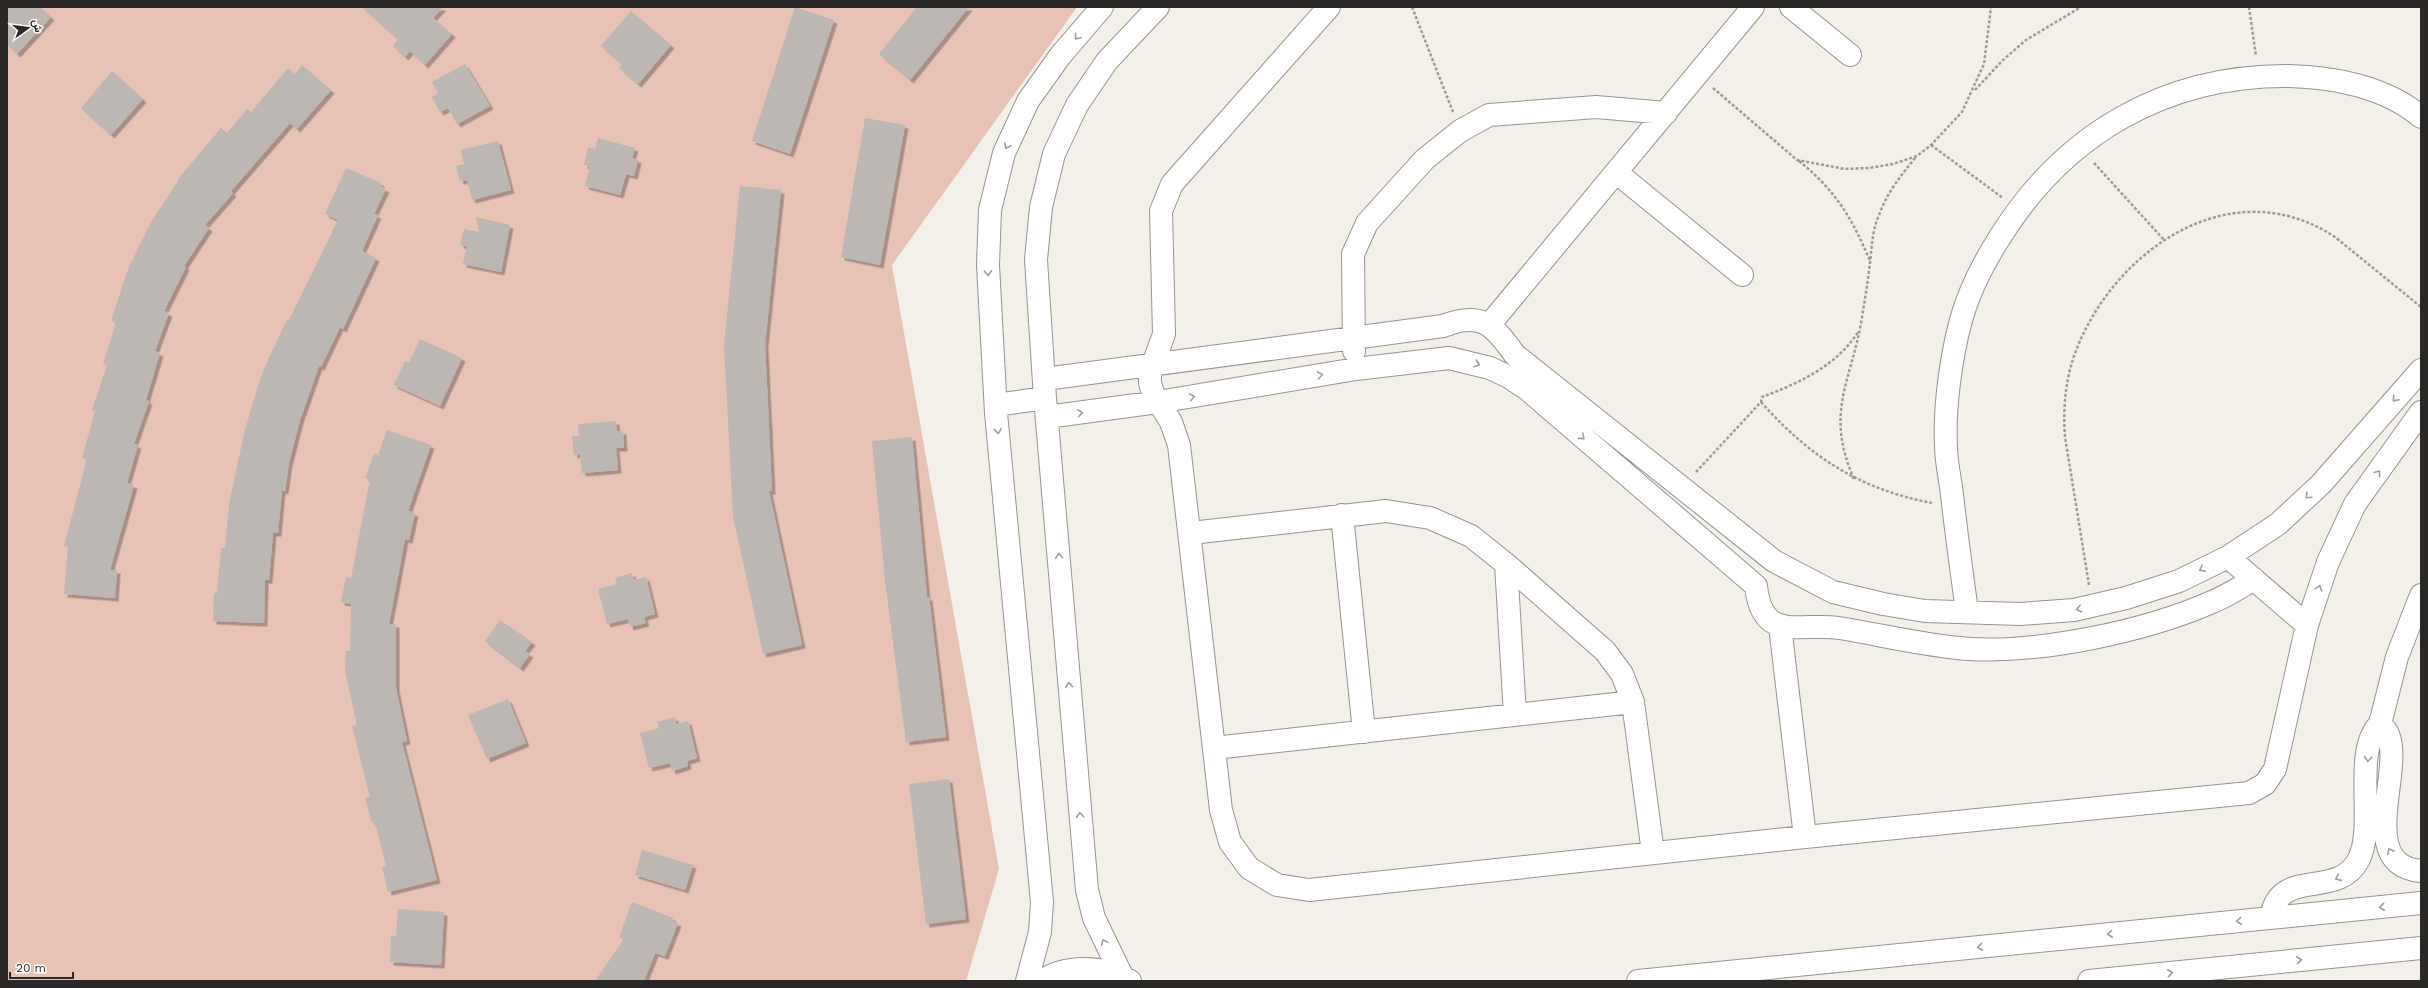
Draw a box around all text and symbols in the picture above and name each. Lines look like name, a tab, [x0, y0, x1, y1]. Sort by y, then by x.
north arrow	[8, 8, 48, 48]
text: ش	[29, 18, 45, 34]
one-way arrow	[1074, 32, 1081, 39]
one-way arrow	[1004, 141, 1012, 149]
one-way arrow	[984, 270, 993, 276]
one-way arrow	[1473, 359, 1480, 367]
one-way arrow	[1317, 371, 1323, 380]
one-way arrow	[1189, 393, 1195, 401]
one-way arrow	[2393, 394, 2400, 402]
one-way arrow	[1077, 409, 1083, 418]
one-way arrow	[994, 428, 1003, 434]
one-way arrow	[1578, 433, 1585, 440]
one-way arrow	[2373, 470, 2380, 477]
one-way arrow	[2305, 491, 2313, 498]
one-way arrow	[1054, 553, 1063, 559]
one-way arrow	[2199, 565, 2206, 572]
one-way arrow	[2315, 585, 2323, 592]
one-way arrow	[2076, 604, 2082, 612]
one-way arrow	[1065, 682, 1074, 688]
one-way arrow	[2363, 756, 2372, 762]
one-way arrow	[1076, 812, 1085, 818]
one-way arrow	[2387, 848, 2395, 855]
one-way arrow	[2335, 873, 2342, 881]
one-way arrow	[2379, 902, 2385, 911]
one-way arrow	[2236, 916, 2242, 925]
one-way arrow	[2107, 929, 2113, 938]
one-way arrow	[1101, 938, 1109, 946]
one-way arrow	[1977, 942, 1983, 951]
scale bar	[10, 954, 73, 980]
one-way arrow	[2296, 956, 2302, 965]
text: 20 m	[16, 961, 46, 975]
one-way arrow	[2166, 969, 2173, 978]

